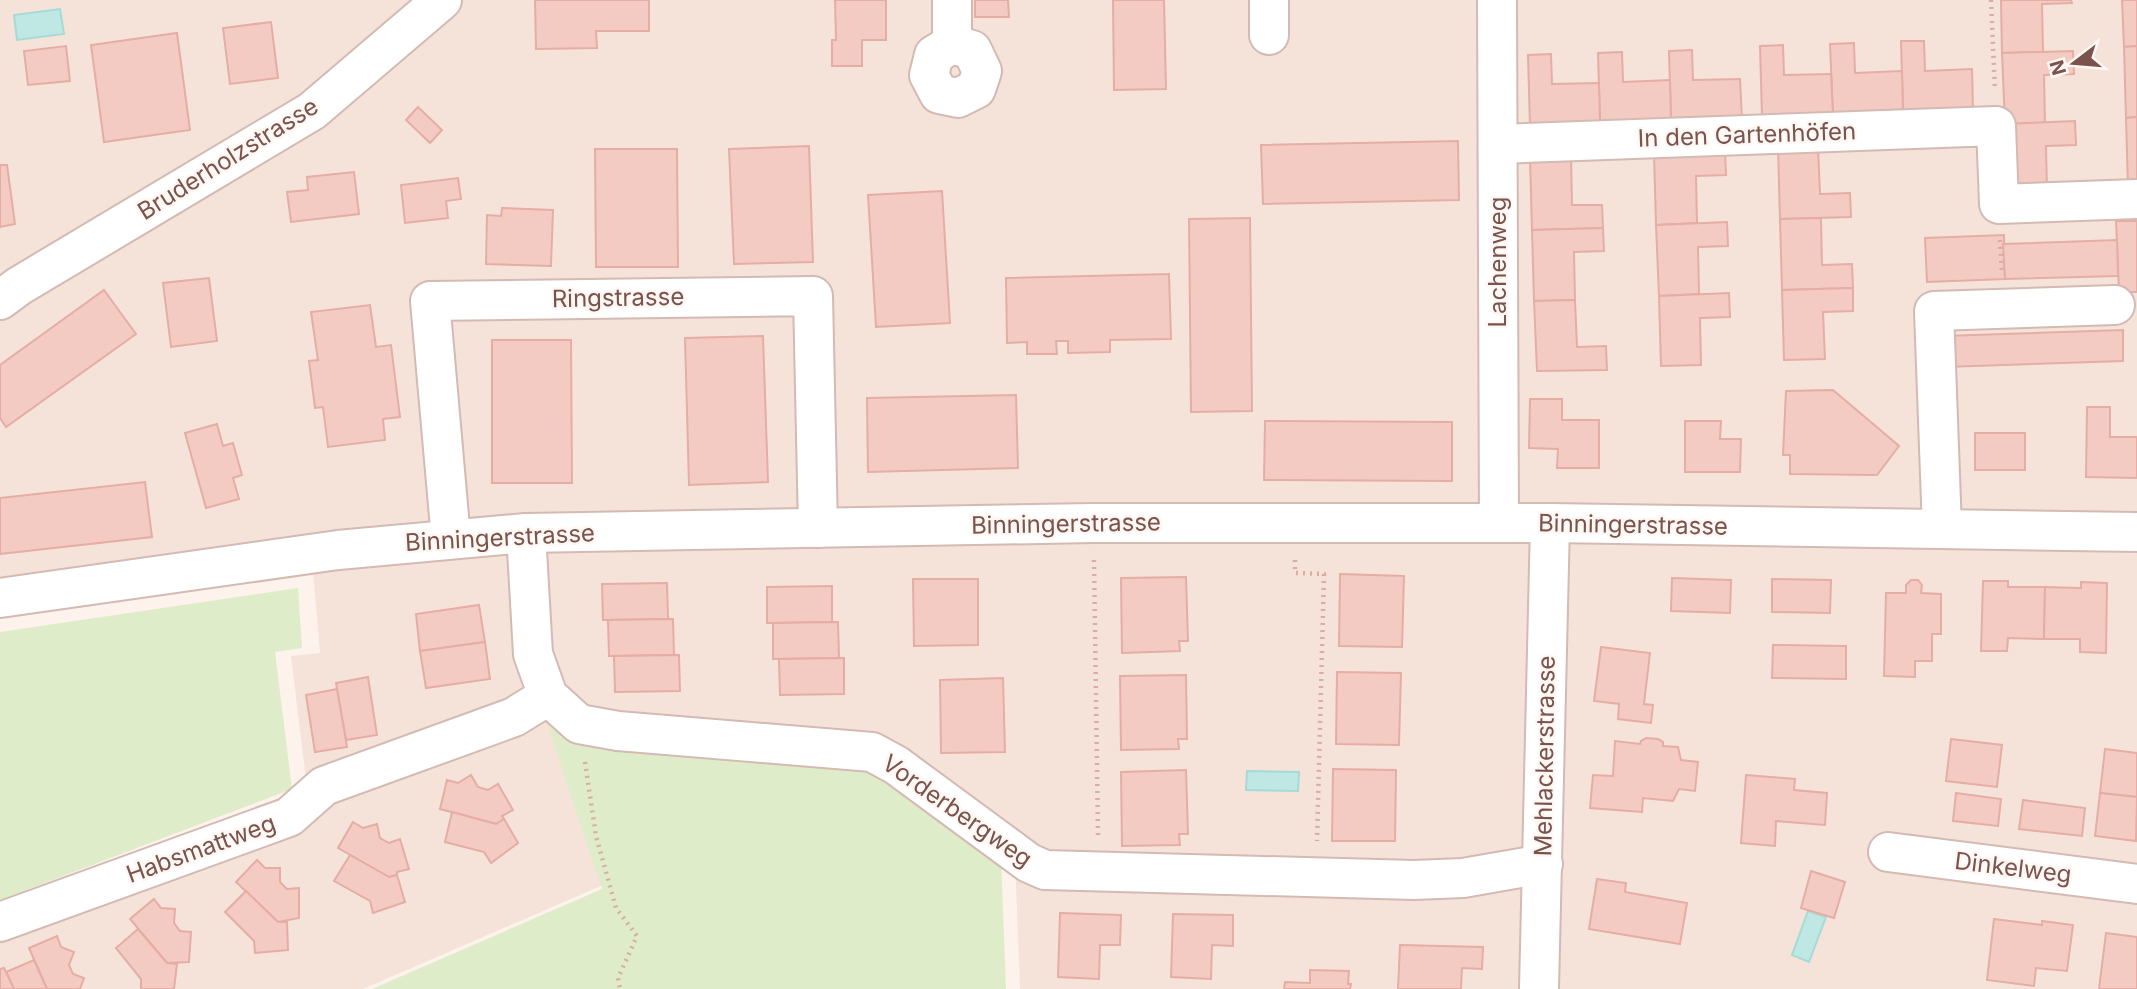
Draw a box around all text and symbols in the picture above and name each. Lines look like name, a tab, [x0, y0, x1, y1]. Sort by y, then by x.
north arrow	[2039, 28, 2109, 98]
text: N	[2045, 57, 2071, 78]
street label: Bruderholzstrasse	[132, 91, 323, 226]
street label: In den Gartenhöfen	[1637, 116, 1857, 153]
street label: Lachenweg	[1483, 196, 1512, 328]
street label: Ringstrasse	[551, 282, 684, 313]
street label: Binningerstrasse	[971, 507, 1161, 540]
street label: Binningerstrasse	[1538, 508, 1728, 541]
street label: Binningerstrasse	[404, 518, 596, 557]
street label: Mehlackerstrasse	[1528, 655, 1561, 857]
street label: Vorderbergweg	[877, 748, 1038, 873]
street label: Habsmattweg	[122, 808, 279, 889]
street label: Dinkelweg	[1953, 846, 2073, 889]

